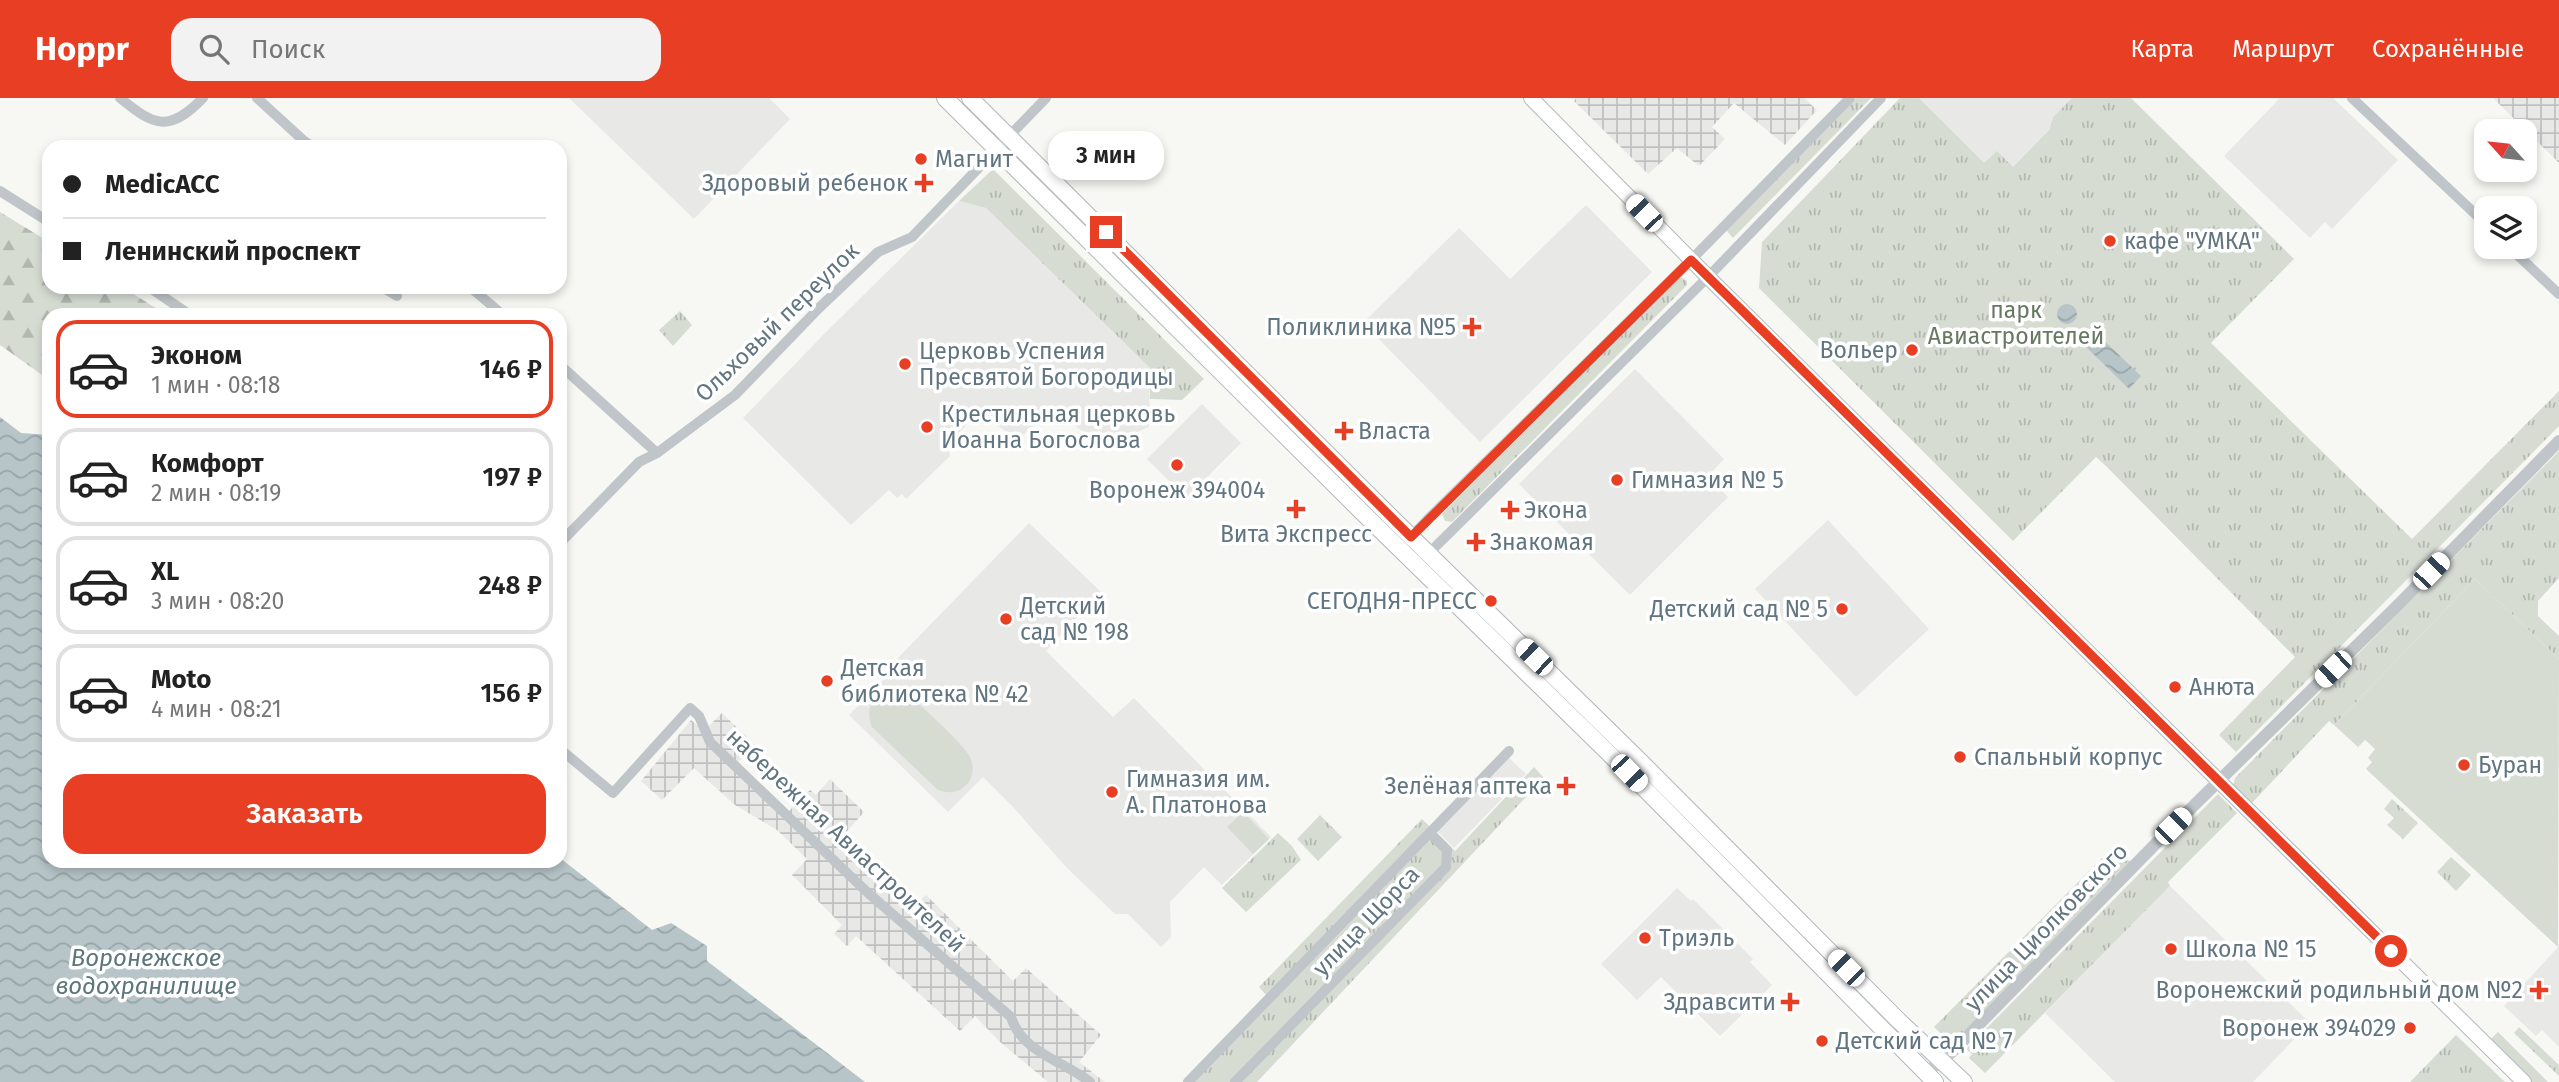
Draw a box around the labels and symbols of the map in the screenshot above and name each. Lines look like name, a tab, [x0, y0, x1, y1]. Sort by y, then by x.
north arrow	[2474, 119, 2538, 182]
callout: 3 мин	[1048, 130, 1164, 180]
place label: Магнит	[935, 145, 1014, 173]
marker: Магнит	[913, 151, 929, 167]
place label: Здоровый ребенок	[702, 169, 908, 197]
marker: Здоровый ребенок	[914, 173, 934, 193]
car	[1622, 191, 1667, 235]
route end	[1090, 216, 1122, 248]
place label: кафе "УМКА"	[2124, 227, 2260, 255]
marker: кафе "УМКА"	[2102, 233, 2118, 249]
street label: Ольховый переулок	[689, 237, 865, 407]
park label: парк Авиастроителей	[1928, 296, 2104, 350]
place label: Поликлиника №5	[1266, 313, 1456, 341]
marker: Поликлиника №5	[1462, 317, 1482, 337]
place label: Вольер	[1820, 336, 1898, 364]
place label: Церковь Успения Пресвятой Богородицы	[919, 337, 1174, 391]
marker: Вольер	[1904, 342, 1920, 358]
marker: Церковь Успения Пресвятой Богородицы	[897, 356, 913, 372]
place label: Крестильная церковь Иоанна Богослова	[941, 400, 1176, 454]
place label: Власта	[1358, 417, 1431, 445]
marker: Крестильная церковь Иоанна Богослова	[919, 419, 935, 435]
marker: Власта	[1336, 423, 1352, 439]
marker: Воронеж 394004	[1169, 457, 1185, 473]
place label: Гимназия № 5	[1631, 466, 1784, 494]
marker: Гимназия № 5	[1609, 472, 1625, 488]
place label: Воронеж 394004	[1089, 476, 1265, 504]
place label: Экона	[1524, 496, 1588, 524]
marker: Вита Экспресс	[1288, 501, 1304, 517]
marker: Экона	[1502, 502, 1518, 518]
place label: Вита Экспресс	[1220, 520, 1372, 548]
place label: Знакомая	[1490, 528, 1594, 556]
marker: Знакомая	[1468, 534, 1484, 550]
car	[2409, 549, 2454, 593]
place label: СЕГОДНЯ-ПРЕСС	[1307, 587, 1477, 615]
place label: Детский сад № 198	[1019, 592, 1129, 646]
marker: СЕГОДНЯ-ПРЕСС	[1483, 593, 1499, 609]
place label: Детский сад № 5	[1649, 595, 1828, 623]
marker: Детский сад № 5	[1834, 601, 1850, 617]
marker: Детский сад № 198	[998, 611, 1014, 627]
car	[1512, 635, 1557, 679]
car	[2311, 647, 2356, 691]
place label: Детская библиотека № 42	[840, 654, 1029, 708]
marker: Детская библиотека № 42	[819, 673, 835, 689]
place label: Анюта	[2189, 673, 2255, 701]
marker: Анюта	[2167, 679, 2183, 695]
street label: набережная Авиастроителей	[721, 722, 971, 958]
place label: Спальный корпус	[1974, 743, 2163, 771]
marker: Спальный корпус	[1952, 749, 1968, 765]
car	[1607, 751, 1652, 795]
place label: Буран	[2478, 751, 2542, 779]
marker: Буран	[2456, 757, 2472, 773]
place label: Гимназия им. А. Платонова	[1126, 765, 1270, 819]
place label: Зелёная аптека	[1384, 772, 1552, 800]
marker: Зелёная аптека	[1558, 778, 1574, 794]
marker: Гимназия им. А. Платонова	[1104, 784, 1120, 800]
car	[2151, 804, 2196, 848]
street label: улица Циолковского	[1959, 837, 2133, 1017]
street label: улица Щорса	[1307, 860, 1425, 982]
place label: Триэль	[1659, 924, 1735, 952]
marker: Триэль	[1637, 930, 1653, 946]
place label: Школа № 15	[2185, 935, 2316, 963]
route start	[2375, 935, 2407, 967]
marker: Школа № 15	[2163, 941, 2179, 957]
water label: Воронежское водохранилище	[55, 944, 237, 1000]
car	[1824, 946, 1869, 990]
place label: Воронежский родильный дом №2	[2156, 976, 2523, 1004]
marker: Воронежский родильный дом №2	[2529, 980, 2549, 1000]
place label: Здравсити	[1663, 988, 1776, 1016]
marker: Здравсити	[1782, 994, 1798, 1010]
place label: Воронеж 394029	[2222, 1014, 2396, 1042]
marker: Воронеж 394029	[2402, 1020, 2418, 1036]
place label: Детский сад № 7	[1835, 1027, 2013, 1055]
marker: Детский сад № 7	[1814, 1033, 1830, 1049]

